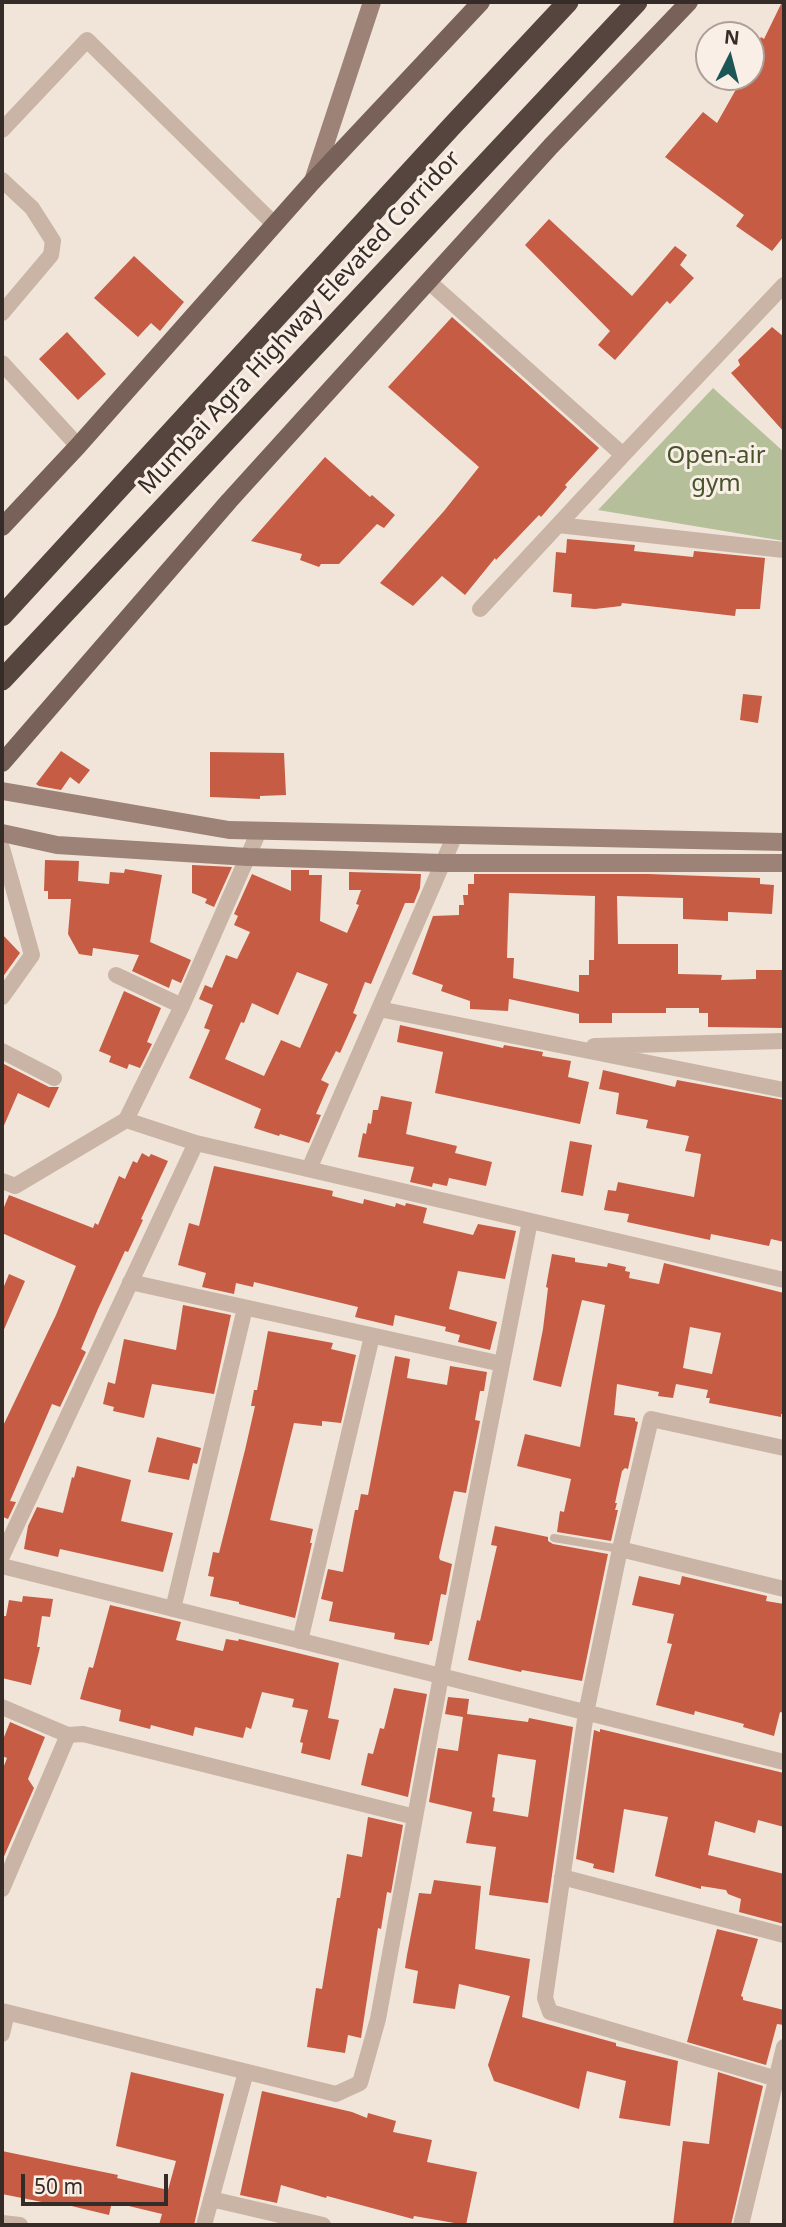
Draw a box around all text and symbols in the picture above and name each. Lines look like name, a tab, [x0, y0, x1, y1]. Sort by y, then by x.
north arrow	[695, 21, 765, 91]
text: N	[723, 23, 741, 51]
street label: Mumbai Agra Highway Elevated Corridor	[133, 145, 467, 501]
park label: Open-air gym	[666, 442, 766, 498]
scale bar	[24, 2160, 172, 2204]
text: 50 m	[34, 2172, 83, 2200]

